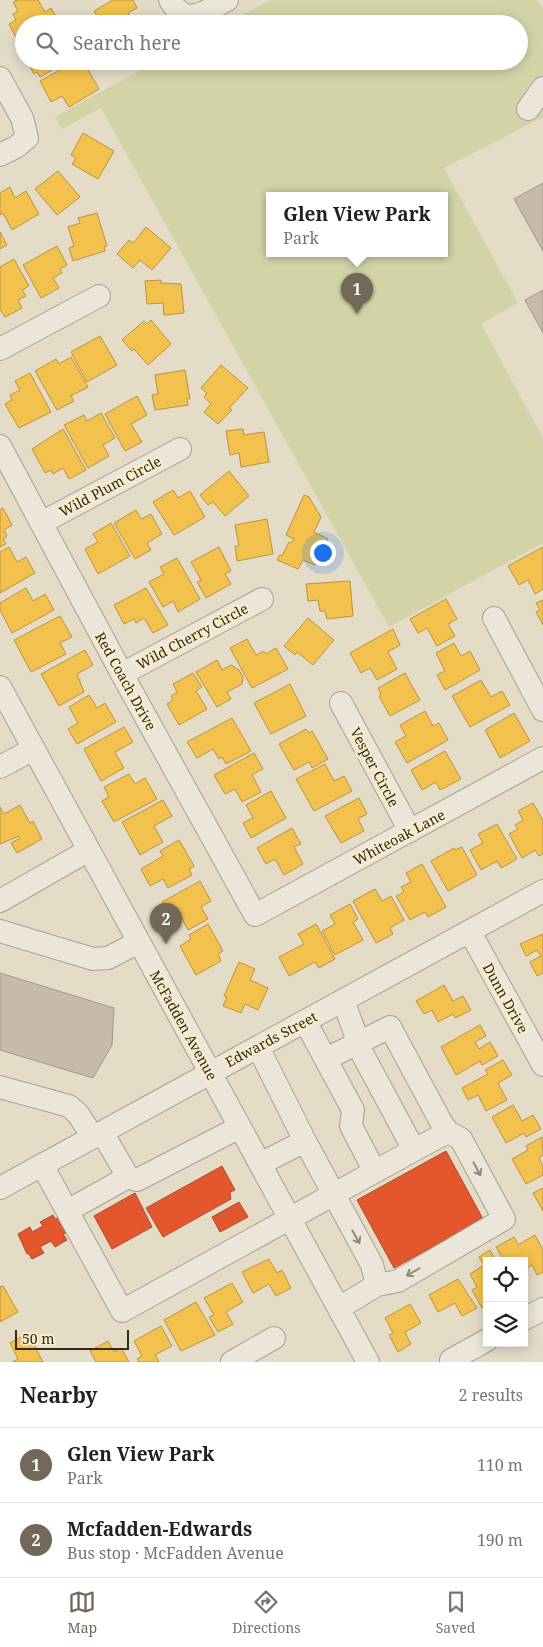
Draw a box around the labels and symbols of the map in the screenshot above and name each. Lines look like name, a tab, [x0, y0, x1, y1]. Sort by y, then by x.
pin: 1	[341, 273, 373, 314]
street label: Wild Plum Circle	[56, 451, 164, 521]
your location	[310, 540, 336, 566]
street label: Wild Cherry Circle	[133, 599, 251, 673]
street label: Red Coach Drive	[91, 628, 161, 734]
street label: Vesper Circle	[346, 724, 404, 810]
street label: Whiteoak Lane	[350, 805, 448, 869]
pin: 2	[150, 903, 182, 944]
street label: Dunn Drive	[479, 959, 533, 1037]
street label: McFadden Avenue	[146, 967, 222, 1083]
street label: Edwards Street	[222, 1007, 320, 1071]
one-way arrow	[473, 1161, 482, 1176]
one-way arrow	[352, 1229, 362, 1244]
one-way arrow	[406, 1268, 421, 1278]
scale bar	[15, 1327, 129, 1350]

